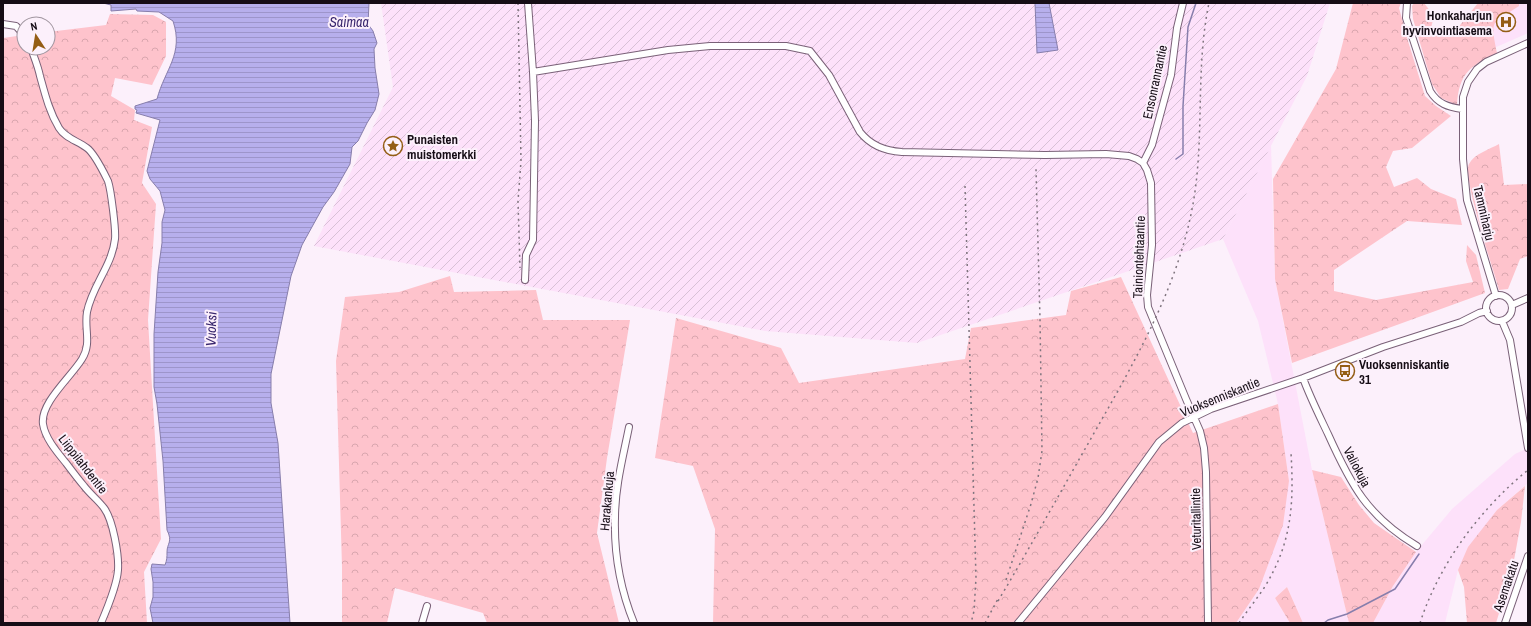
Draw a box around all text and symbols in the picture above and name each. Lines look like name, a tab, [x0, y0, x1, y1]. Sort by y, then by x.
place label: Honkaharjun hyvinvointiasema	[1403, 7, 1492, 39]
hospital icon: Honkaharjun hyvinvointiasema	[1495, 11, 1517, 33]
water label: Saimaa	[329, 13, 369, 31]
north arrow	[16, 16, 56, 56]
text: N	[29, 19, 39, 34]
street label: Ensonrannantie	[1139, 43, 1171, 121]
place label: Punaisten muistomerkki	[407, 131, 476, 163]
place icon: Punaisten muistomerkki	[382, 135, 404, 157]
street label: Tammiharju	[1469, 184, 1499, 242]
street label: Tainiontehtaantie	[1129, 215, 1149, 299]
water label: Vuoksi	[201, 311, 221, 347]
place label: Vuoksenniskantie 31	[1359, 356, 1449, 388]
bus stop icon: Vuoksenniskantie 31	[1334, 360, 1356, 382]
street label: Vuoksenniskantie	[1178, 373, 1262, 421]
street label: Liippilahdentie	[55, 431, 111, 497]
street label: Valiokuja	[1339, 444, 1375, 490]
street label: Harakankuja	[596, 470, 618, 532]
street label: Veturitallintie	[1187, 488, 1205, 550]
street label: Asemakatu	[1489, 558, 1523, 615]

